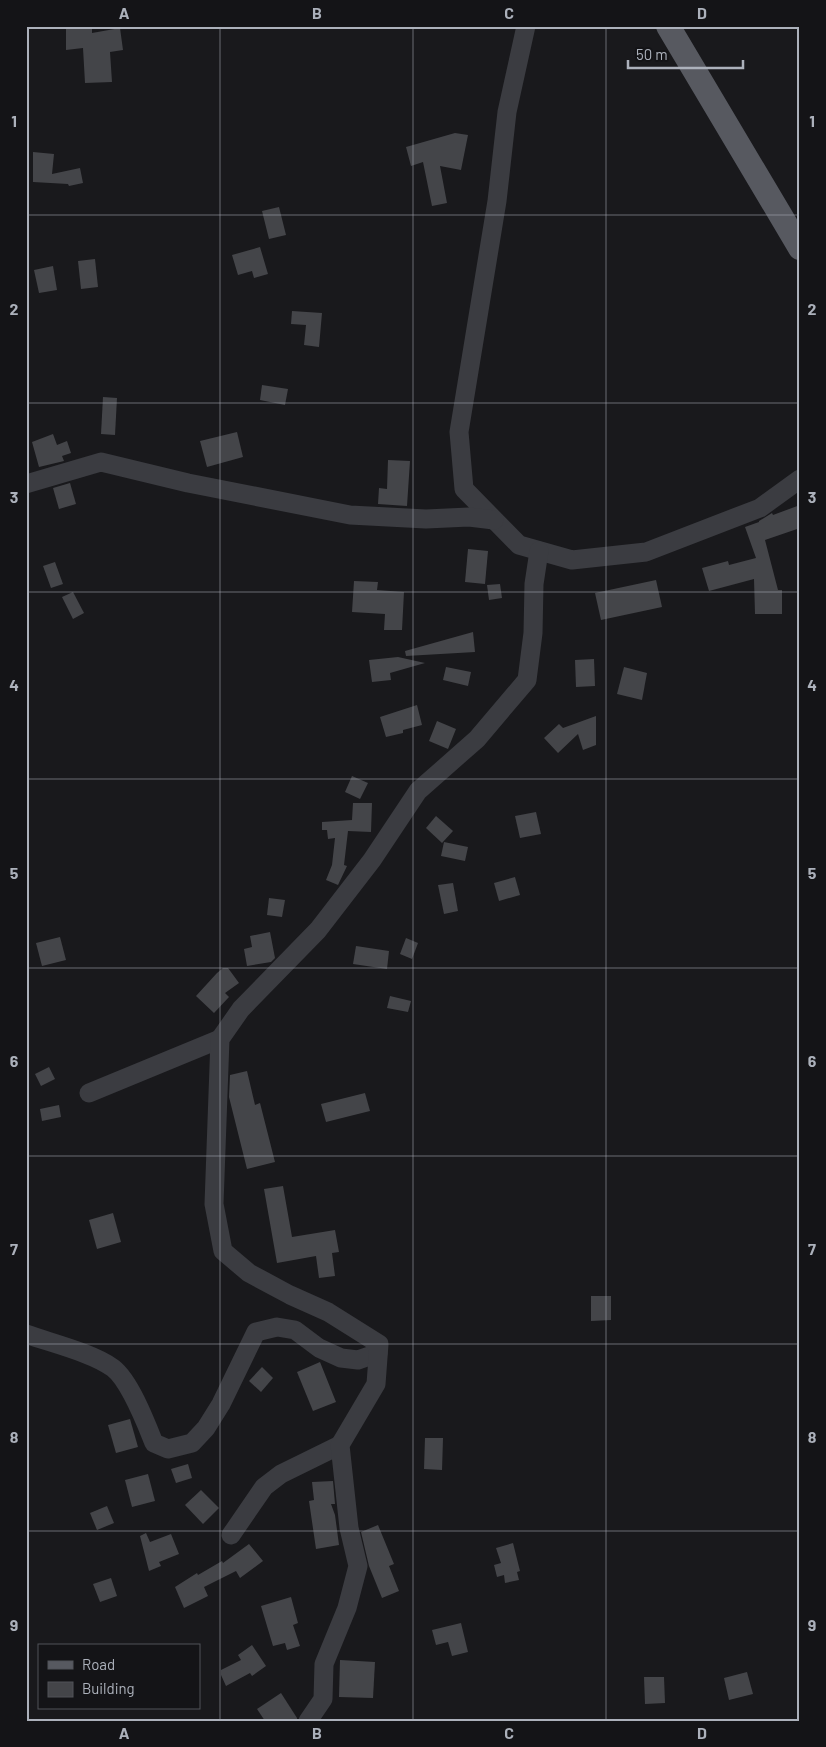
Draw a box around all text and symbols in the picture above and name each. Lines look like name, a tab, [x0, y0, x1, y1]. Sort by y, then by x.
text: A	[119, 3, 130, 22]
text: B	[312, 3, 322, 22]
text: C	[504, 3, 514, 22]
text: D	[697, 3, 707, 22]
scale bar	[628, 38, 744, 70]
text: 50 m	[636, 45, 668, 63]
text: 1	[11, 111, 17, 130]
text: 1	[809, 111, 815, 130]
text: 2	[10, 299, 19, 318]
text: 2	[808, 299, 817, 318]
text: 3	[10, 487, 18, 506]
text: 3	[808, 487, 816, 506]
text: 4	[9, 675, 19, 694]
text: 4	[807, 675, 817, 694]
text: 5	[10, 863, 19, 882]
text: 5	[808, 863, 817, 882]
text: 6	[10, 1051, 19, 1070]
text: 6	[808, 1051, 817, 1070]
text: 7	[10, 1239, 18, 1258]
text: 7	[808, 1239, 816, 1258]
text: 8	[10, 1427, 19, 1446]
text: 8	[808, 1427, 817, 1446]
text: 9	[10, 1615, 18, 1634]
text: 9	[808, 1615, 816, 1634]
legend	[38, 1644, 200, 1710]
text: Road	[82, 1655, 115, 1673]
text: Building	[82, 1679, 135, 1697]
text: A	[119, 1723, 130, 1742]
text: B	[312, 1723, 322, 1742]
text: C	[504, 1723, 514, 1742]
text: D	[697, 1723, 707, 1742]

